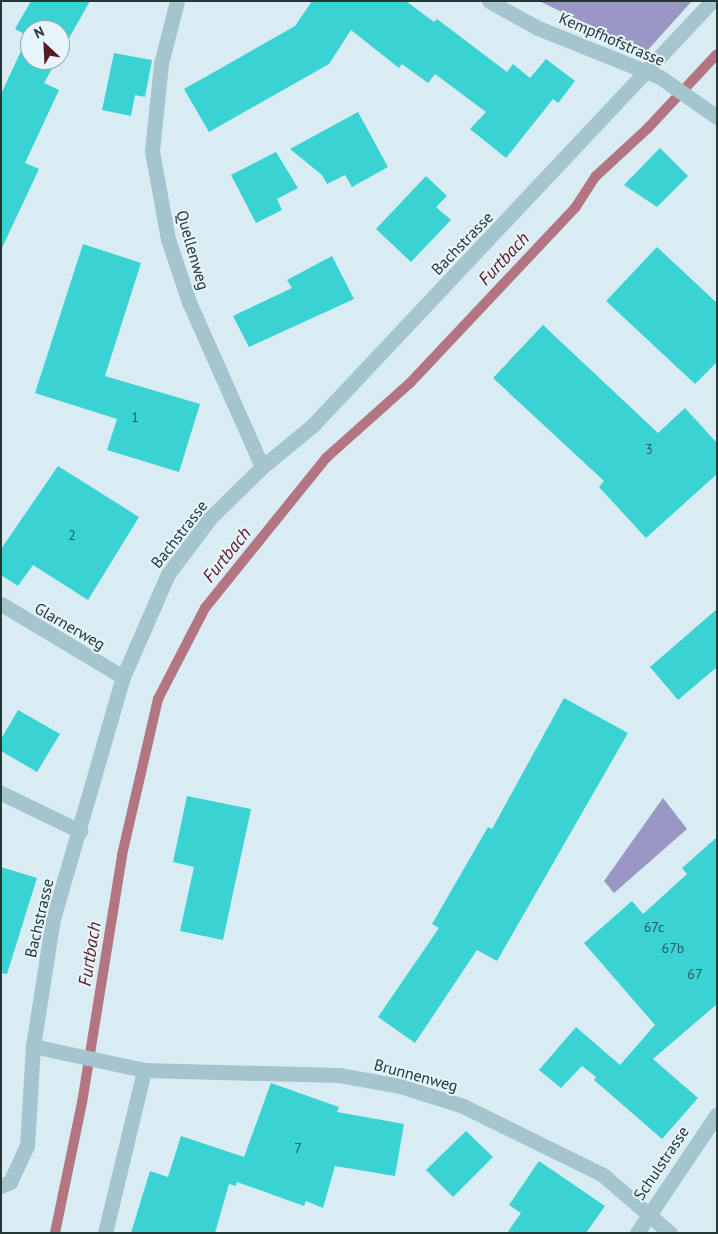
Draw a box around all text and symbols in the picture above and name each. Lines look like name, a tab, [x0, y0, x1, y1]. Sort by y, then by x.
street label: Kempfhofstrasse	[556, 8, 668, 70]
north arrow	[20, 20, 70, 70]
text: N	[31, 22, 47, 42]
street label: Bachstrasse	[427, 207, 497, 279]
street label: Quellenweg	[172, 208, 214, 292]
water label: Furtbach	[474, 228, 534, 290]
house number: 1	[131, 409, 139, 425]
house number: 3	[645, 441, 653, 457]
street label: Bachstrasse	[147, 496, 211, 572]
water label: Furtbach	[198, 523, 256, 587]
house number: 2	[68, 527, 76, 543]
street label: Glarnerweg	[31, 598, 109, 654]
street label: Bachstrasse	[21, 877, 57, 959]
house number: 67c	[644, 919, 664, 935]
water label: Furtbach	[74, 920, 106, 988]
house number: 67b	[662, 940, 684, 956]
house number: 67	[687, 966, 703, 982]
street label: Brunnenweg	[372, 1055, 460, 1095]
street label: Schulstrasse	[629, 1122, 693, 1204]
house number: 7	[294, 1140, 302, 1156]

